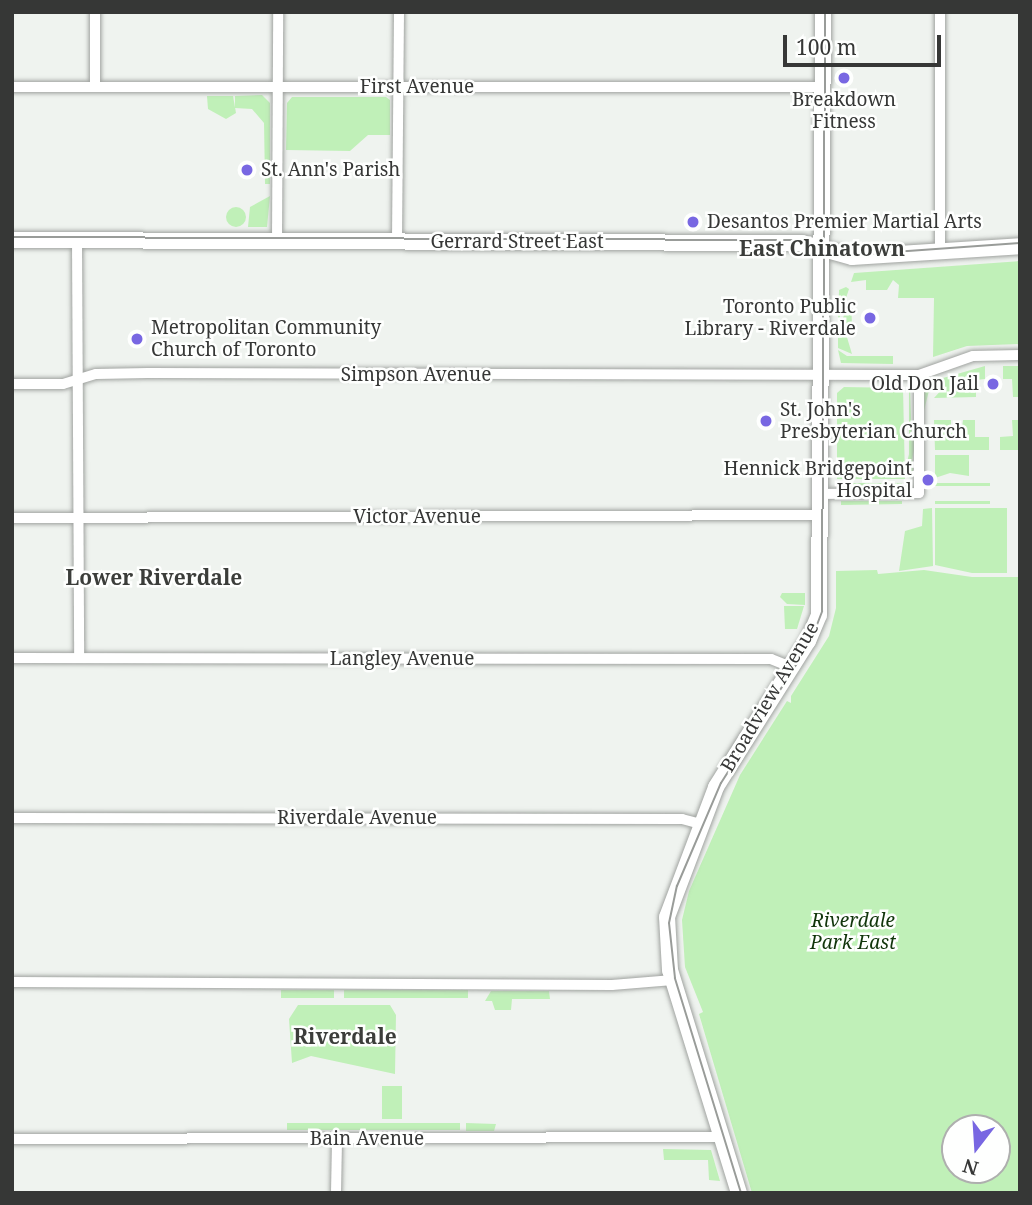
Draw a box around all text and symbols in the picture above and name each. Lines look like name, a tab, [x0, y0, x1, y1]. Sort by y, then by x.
scale bar	[787, 21, 944, 65]
text: 100 m	[796, 33, 857, 61]
marker: Breakdown Fitness	[836, 70, 852, 86]
street label: First Avenue	[360, 76, 474, 98]
place label: Breakdown Fitness	[792, 89, 896, 133]
place label: St. Ann's Parish	[261, 159, 400, 181]
marker: St. Ann's Parish	[239, 162, 255, 178]
place label: Desantos Premier Martial Arts	[707, 211, 982, 233]
marker: Desantos Premier Martial Arts	[685, 214, 701, 230]
street label: Gerrard Street East	[430, 231, 604, 253]
district label: East Chinatown	[739, 235, 905, 261]
place label: Toronto Public Library - Riverdale	[685, 296, 856, 340]
marker: Toronto Public Library - Riverdale	[862, 310, 878, 326]
place label: Metropolitan Community Church of Toronto	[151, 317, 381, 361]
marker: Metropolitan Community Church of Toronto	[129, 331, 145, 347]
street label: Simpson Avenue	[341, 364, 491, 386]
place label: Old Don Jail	[871, 373, 979, 395]
marker: Old Don Jail	[985, 376, 1001, 392]
place label: St. John's Presbyterian Church	[780, 399, 967, 443]
marker: St. John's Presbyterian Church	[758, 413, 774, 429]
place label: Hennick Bridgepoint Hospital	[724, 458, 912, 502]
marker: Hennick Bridgepoint Hospital	[918, 470, 938, 490]
street label: Victor Avenue	[353, 506, 481, 528]
district label: Lower Riverdale	[66, 564, 242, 590]
street label: Broadview Avenue	[716, 618, 824, 776]
street label: Langley Avenue	[330, 648, 474, 670]
street label: Riverdale Avenue	[277, 807, 437, 829]
park label: Riverdale Park East	[810, 910, 896, 954]
district label: Riverdale	[293, 1023, 397, 1049]
north arrow	[941, 1114, 1011, 1184]
street label: Bain Avenue	[310, 1128, 424, 1150]
text: N	[959, 1153, 981, 1182]

